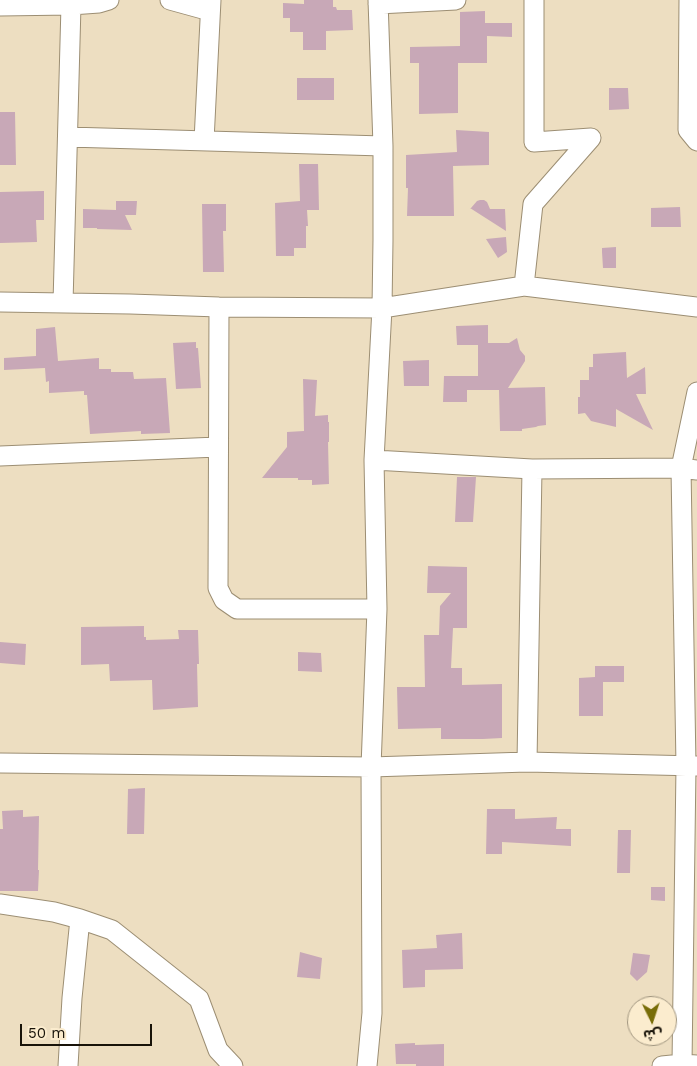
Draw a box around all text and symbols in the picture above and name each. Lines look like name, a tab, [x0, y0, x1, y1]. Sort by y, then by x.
north arrow	[627, 996, 677, 1046]
scale bar	[22, 1014, 155, 1046]
text: 50 m	[28, 1024, 65, 1042]
text: ش	[643, 1026, 663, 1044]

